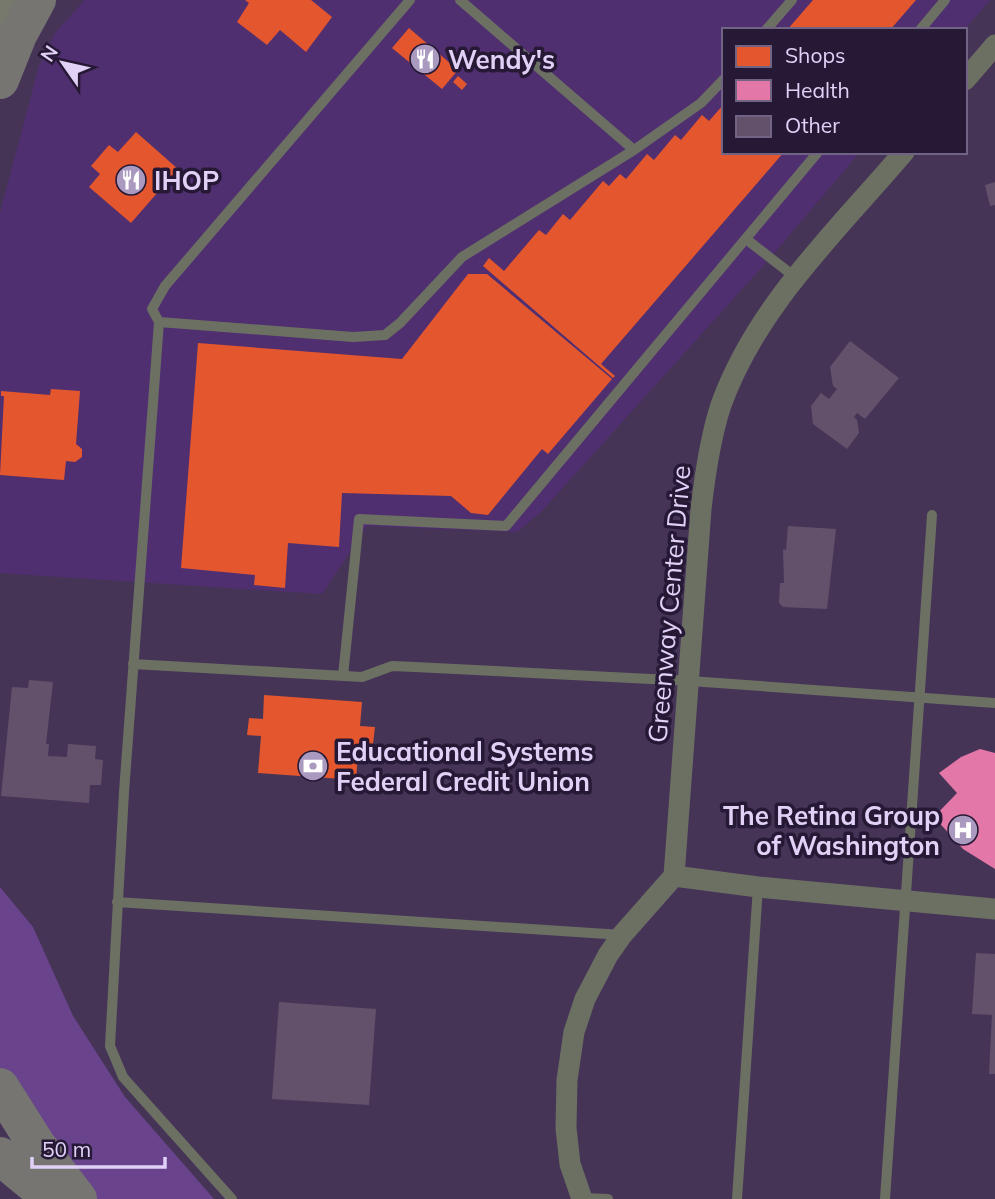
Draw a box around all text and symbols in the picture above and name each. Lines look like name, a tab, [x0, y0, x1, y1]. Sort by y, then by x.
north arrow	[28, 28, 98, 98]
legend	[722, 28, 967, 154]
text: N	[35, 41, 63, 66]
restaurant icon: Wendy's	[408, 42, 442, 76]
text: Shops	[785, 42, 845, 68]
place label: Wendy's	[448, 43, 555, 76]
text: Health	[785, 77, 850, 103]
text: Other	[785, 112, 840, 138]
restaurant icon: IHOP	[114, 163, 148, 197]
place label: IHOP	[154, 164, 219, 197]
street label: Greenway Center Drive	[640, 464, 698, 744]
place label: Educational Systems Federal Credit Union	[336, 735, 594, 798]
bank icon: Educational Systems Federal Credit Union	[296, 749, 330, 783]
place label: The Retina Group of Washington	[723, 799, 940, 862]
hospital icon: The Retina Group of Washington	[946, 813, 980, 847]
scale bar	[32, 1126, 164, 1170]
text: 50 m	[42, 1136, 91, 1162]

